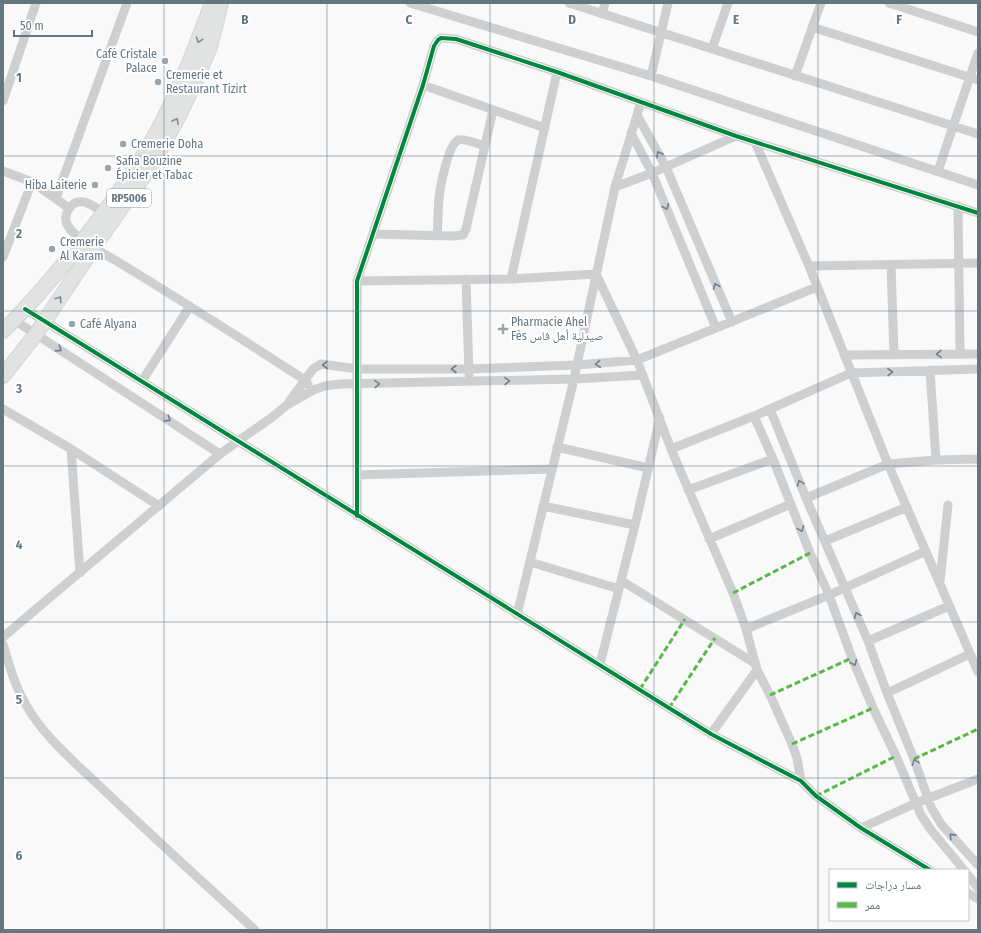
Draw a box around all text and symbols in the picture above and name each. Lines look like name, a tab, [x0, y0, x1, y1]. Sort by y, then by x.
scale bar	[14, 12, 92, 38]
text: B	[241, 12, 249, 27]
text: C	[406, 12, 413, 27]
text: D	[568, 12, 576, 27]
text: E	[733, 12, 739, 27]
text: F	[896, 12, 902, 27]
text: 50 m	[20, 19, 44, 33]
one-way arrow	[195, 36, 203, 43]
place label: Café Cristale Palace	[96, 47, 157, 75]
marker: Café Cristale Palace	[160, 56, 170, 66]
place label: Cremerie et Restaurant Tizirt	[166, 68, 247, 96]
text: 1	[16, 70, 22, 85]
marker: Cremerie et Restaurant Tizirt	[153, 77, 163, 87]
one-way arrow	[172, 118, 179, 125]
place label: Cremerie Doha	[131, 137, 203, 151]
marker: Cremerie Doha	[118, 139, 128, 149]
one-way arrow	[656, 151, 664, 158]
place label: Safia Bouzine Épicier et Tabac	[116, 154, 193, 182]
marker: Safia Bouzine Épicier et Tabac	[103, 163, 113, 173]
place label: Hiba Laiterie	[25, 178, 87, 192]
marker: Hiba Laiterie	[90, 180, 100, 190]
road number: RP5006	[107, 189, 151, 207]
one-way arrow	[661, 203, 669, 210]
text: 2	[15, 226, 22, 241]
place label: Cremerie Al Karam	[60, 235, 104, 263]
marker: Cremerie Al Karam	[47, 244, 57, 254]
one-way arrow	[713, 282, 721, 289]
one-way arrow	[54, 297, 61, 304]
place label: Pharmacie Ahel Fès صيدلية أهل فاس	[511, 315, 603, 343]
place label: Café Alyana	[80, 317, 137, 331]
marker: Café Alyana	[67, 319, 77, 329]
marker: Pharmacie Ahel Fès صيدلية أهل فاس	[498, 324, 508, 334]
one-way arrow	[55, 344, 62, 351]
one-way arrow	[936, 350, 942, 358]
one-way arrow	[595, 359, 601, 368]
one-way arrow	[321, 360, 328, 369]
one-way arrow	[451, 365, 457, 373]
one-way arrow	[887, 368, 893, 376]
one-way arrow	[504, 376, 510, 385]
one-way arrow	[374, 380, 380, 388]
text: 3	[15, 381, 22, 396]
one-way arrow	[164, 415, 171, 422]
one-way arrow	[796, 479, 804, 486]
one-way arrow	[796, 526, 804, 533]
text: 4	[16, 537, 23, 552]
one-way arrow	[854, 612, 862, 619]
one-way arrow	[849, 659, 857, 667]
text: 5	[16, 692, 22, 707]
one-way arrow	[911, 758, 920, 765]
one-way arrow	[949, 833, 956, 841]
text: 6	[16, 848, 23, 863]
legend	[829, 869, 969, 921]
text: مسار دراجات	[865, 878, 921, 892]
text: ممر	[864, 898, 880, 912]

